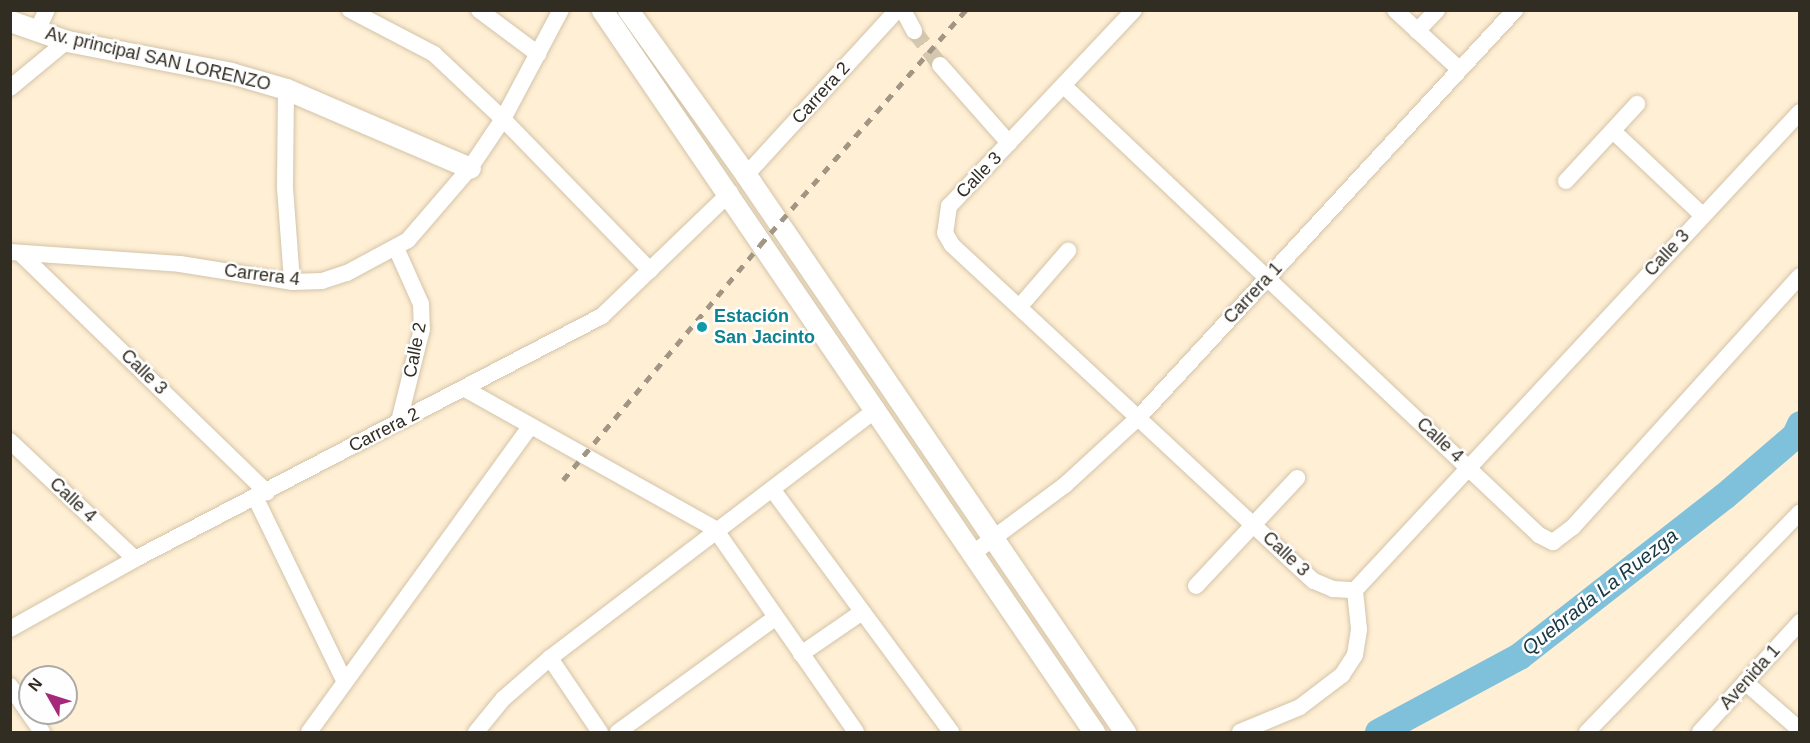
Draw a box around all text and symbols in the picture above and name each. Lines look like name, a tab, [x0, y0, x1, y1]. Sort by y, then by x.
street label: Av. principal SAN LORENZO	[43, 23, 273, 95]
street label: Carrera 2	[788, 58, 854, 128]
street label: Calle 3	[952, 147, 1006, 203]
street label: Calle 3	[1640, 225, 1694, 281]
street label: Carrera 1	[1219, 258, 1287, 328]
street label: Carrera 4	[223, 260, 301, 290]
place label: Estación San Jacinto	[714, 306, 815, 348]
street label: Calle 2	[399, 320, 431, 380]
marker: Estación San Jacinto	[695, 320, 709, 334]
street label: Calle 3	[116, 345, 172, 399]
street label: Carrera 2	[345, 403, 423, 457]
street label: Calle 4	[1412, 413, 1468, 467]
street label: Calle 4	[45, 473, 101, 527]
water label: Quebrada La Ruezga	[1517, 524, 1683, 660]
street label: Calle 3	[1258, 527, 1314, 581]
street label: Avenida 1	[1715, 640, 1785, 714]
north arrow	[18, 665, 78, 725]
text: N	[25, 675, 45, 694]

